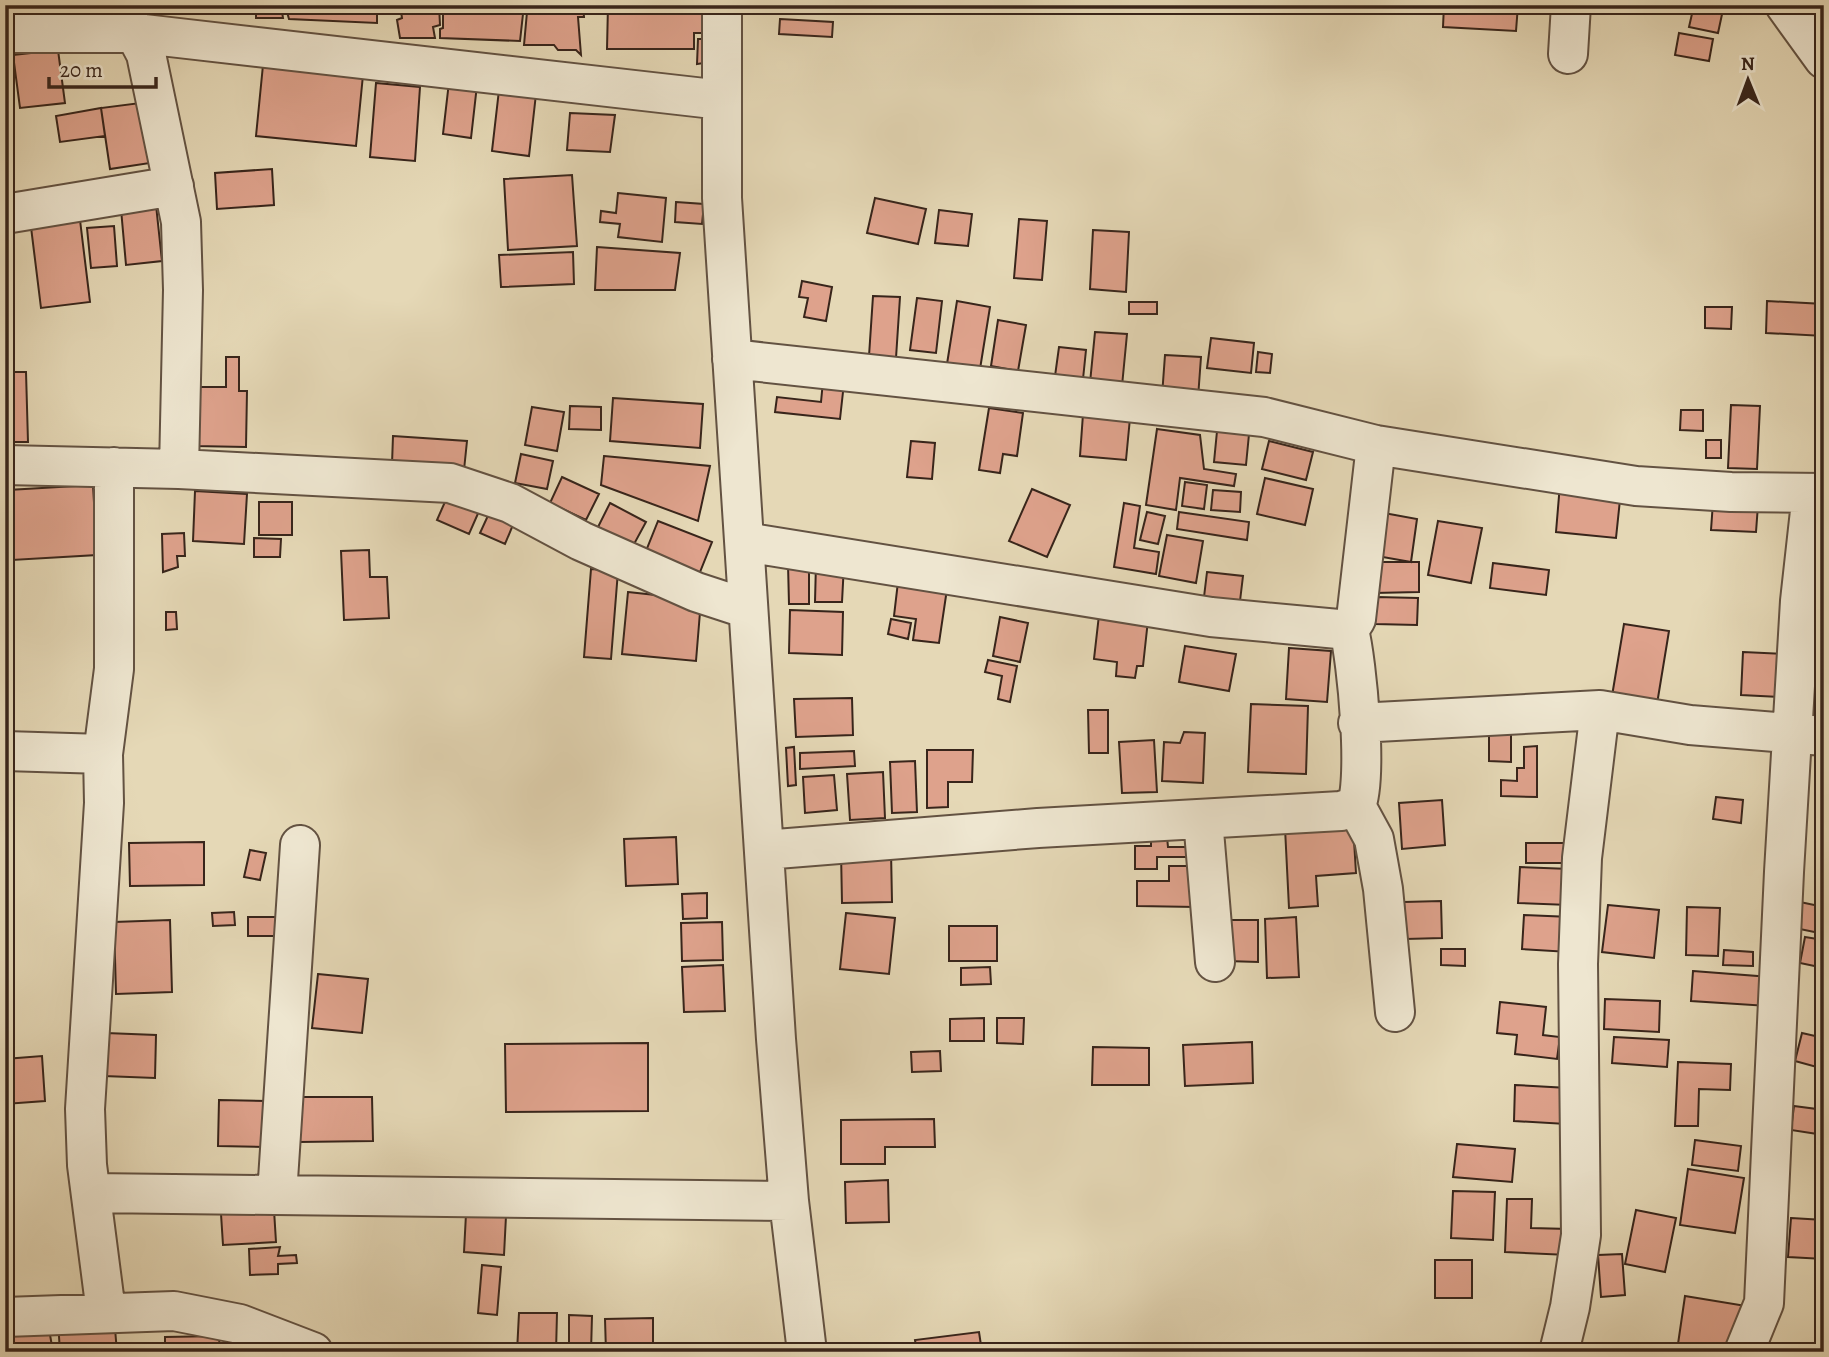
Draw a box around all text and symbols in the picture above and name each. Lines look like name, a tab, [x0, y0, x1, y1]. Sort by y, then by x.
scale bar	[49, 46, 156, 90]
north arrow	[1714, 46, 1784, 116]
text: N	[1741, 51, 1755, 77]
text: 20 m	[60, 56, 103, 84]

